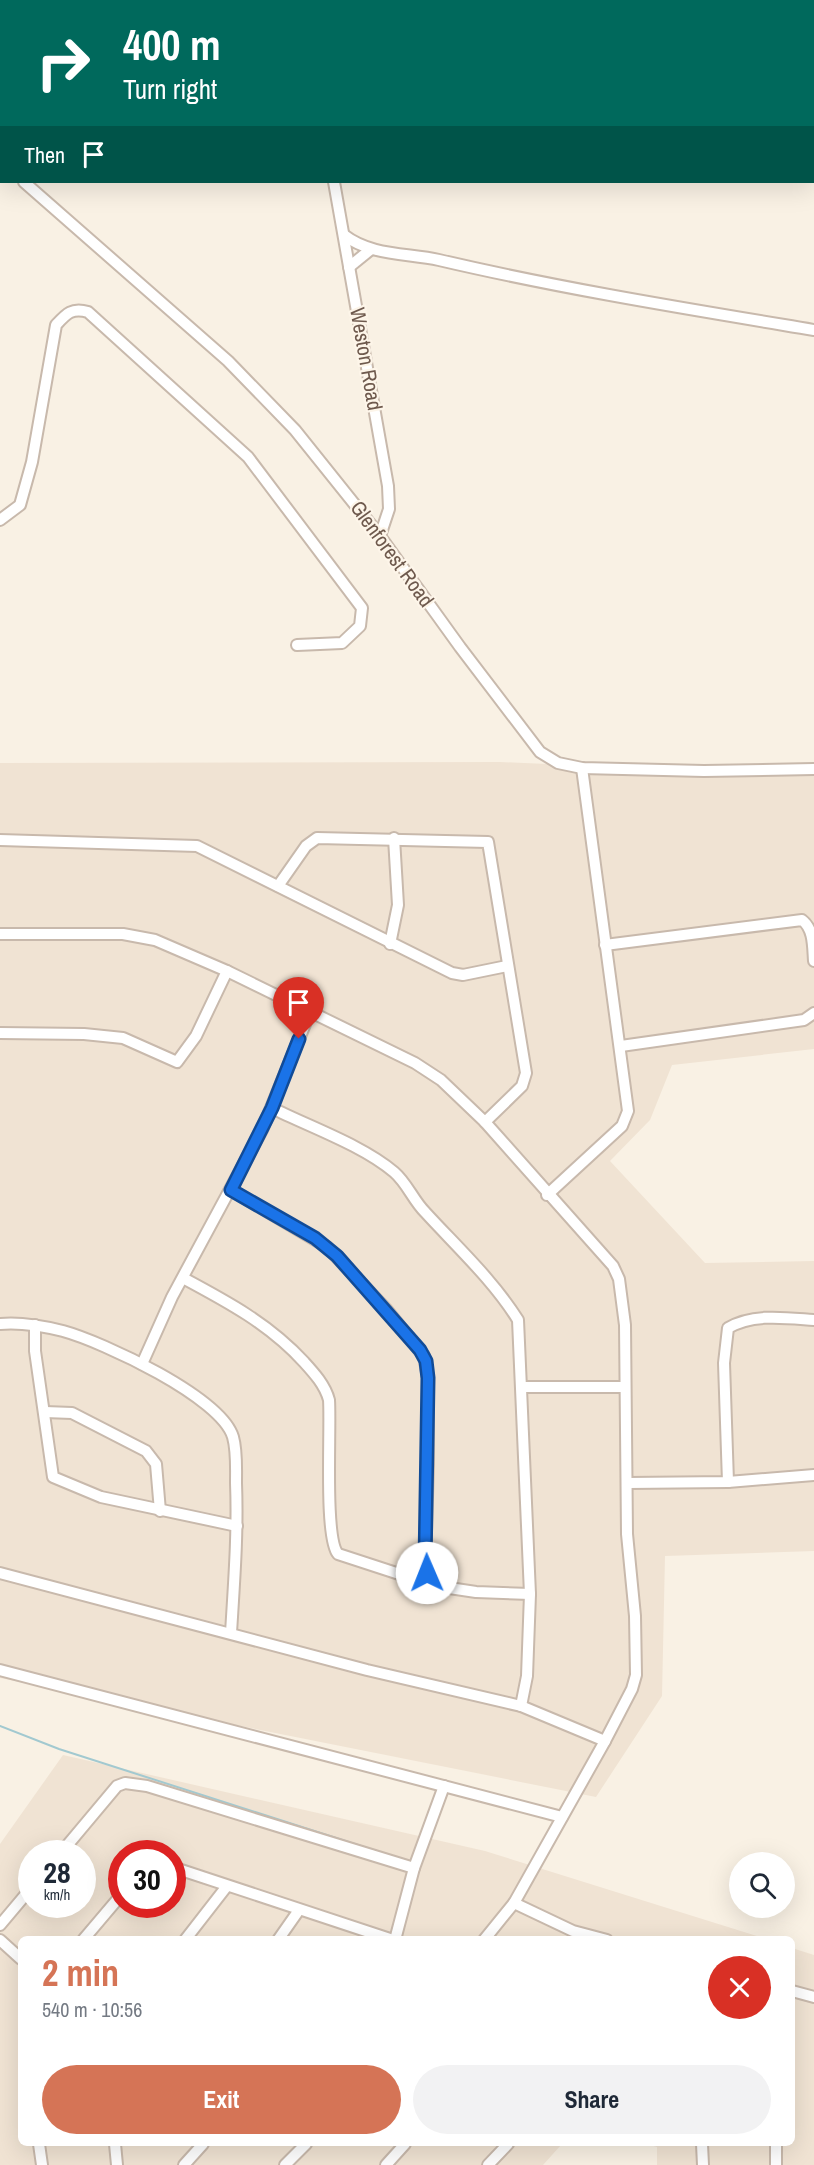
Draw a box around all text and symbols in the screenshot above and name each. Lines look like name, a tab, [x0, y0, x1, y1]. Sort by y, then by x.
text: 400 m	[123, 17, 221, 73]
icon: right	[24, 24, 102, 102]
text: Turn right	[123, 71, 217, 107]
icon: arrive	[77, 138, 110, 171]
text: Then	[24, 140, 65, 170]
street label: Weston Road	[343, 305, 390, 413]
street label: Glenforest Road	[344, 494, 441, 613]
pin	[273, 977, 324, 1039]
icon: arrive	[282, 986, 315, 1019]
position arrow	[395, 1541, 459, 1605]
speed limit sign: 30	[108, 1840, 186, 1918]
text: 28	[43, 1852, 71, 1892]
map controls	[729, 1852, 795, 1918]
button: search	[729, 1852, 795, 1918]
text: km/h	[44, 1884, 70, 1905]
text: 2 min	[42, 1949, 119, 1997]
button: close	[708, 1956, 771, 2019]
text: 540 m · 10:56	[42, 1996, 142, 2023]
button: Exit	[42, 2065, 401, 2134]
button: Share	[413, 2065, 771, 2134]

